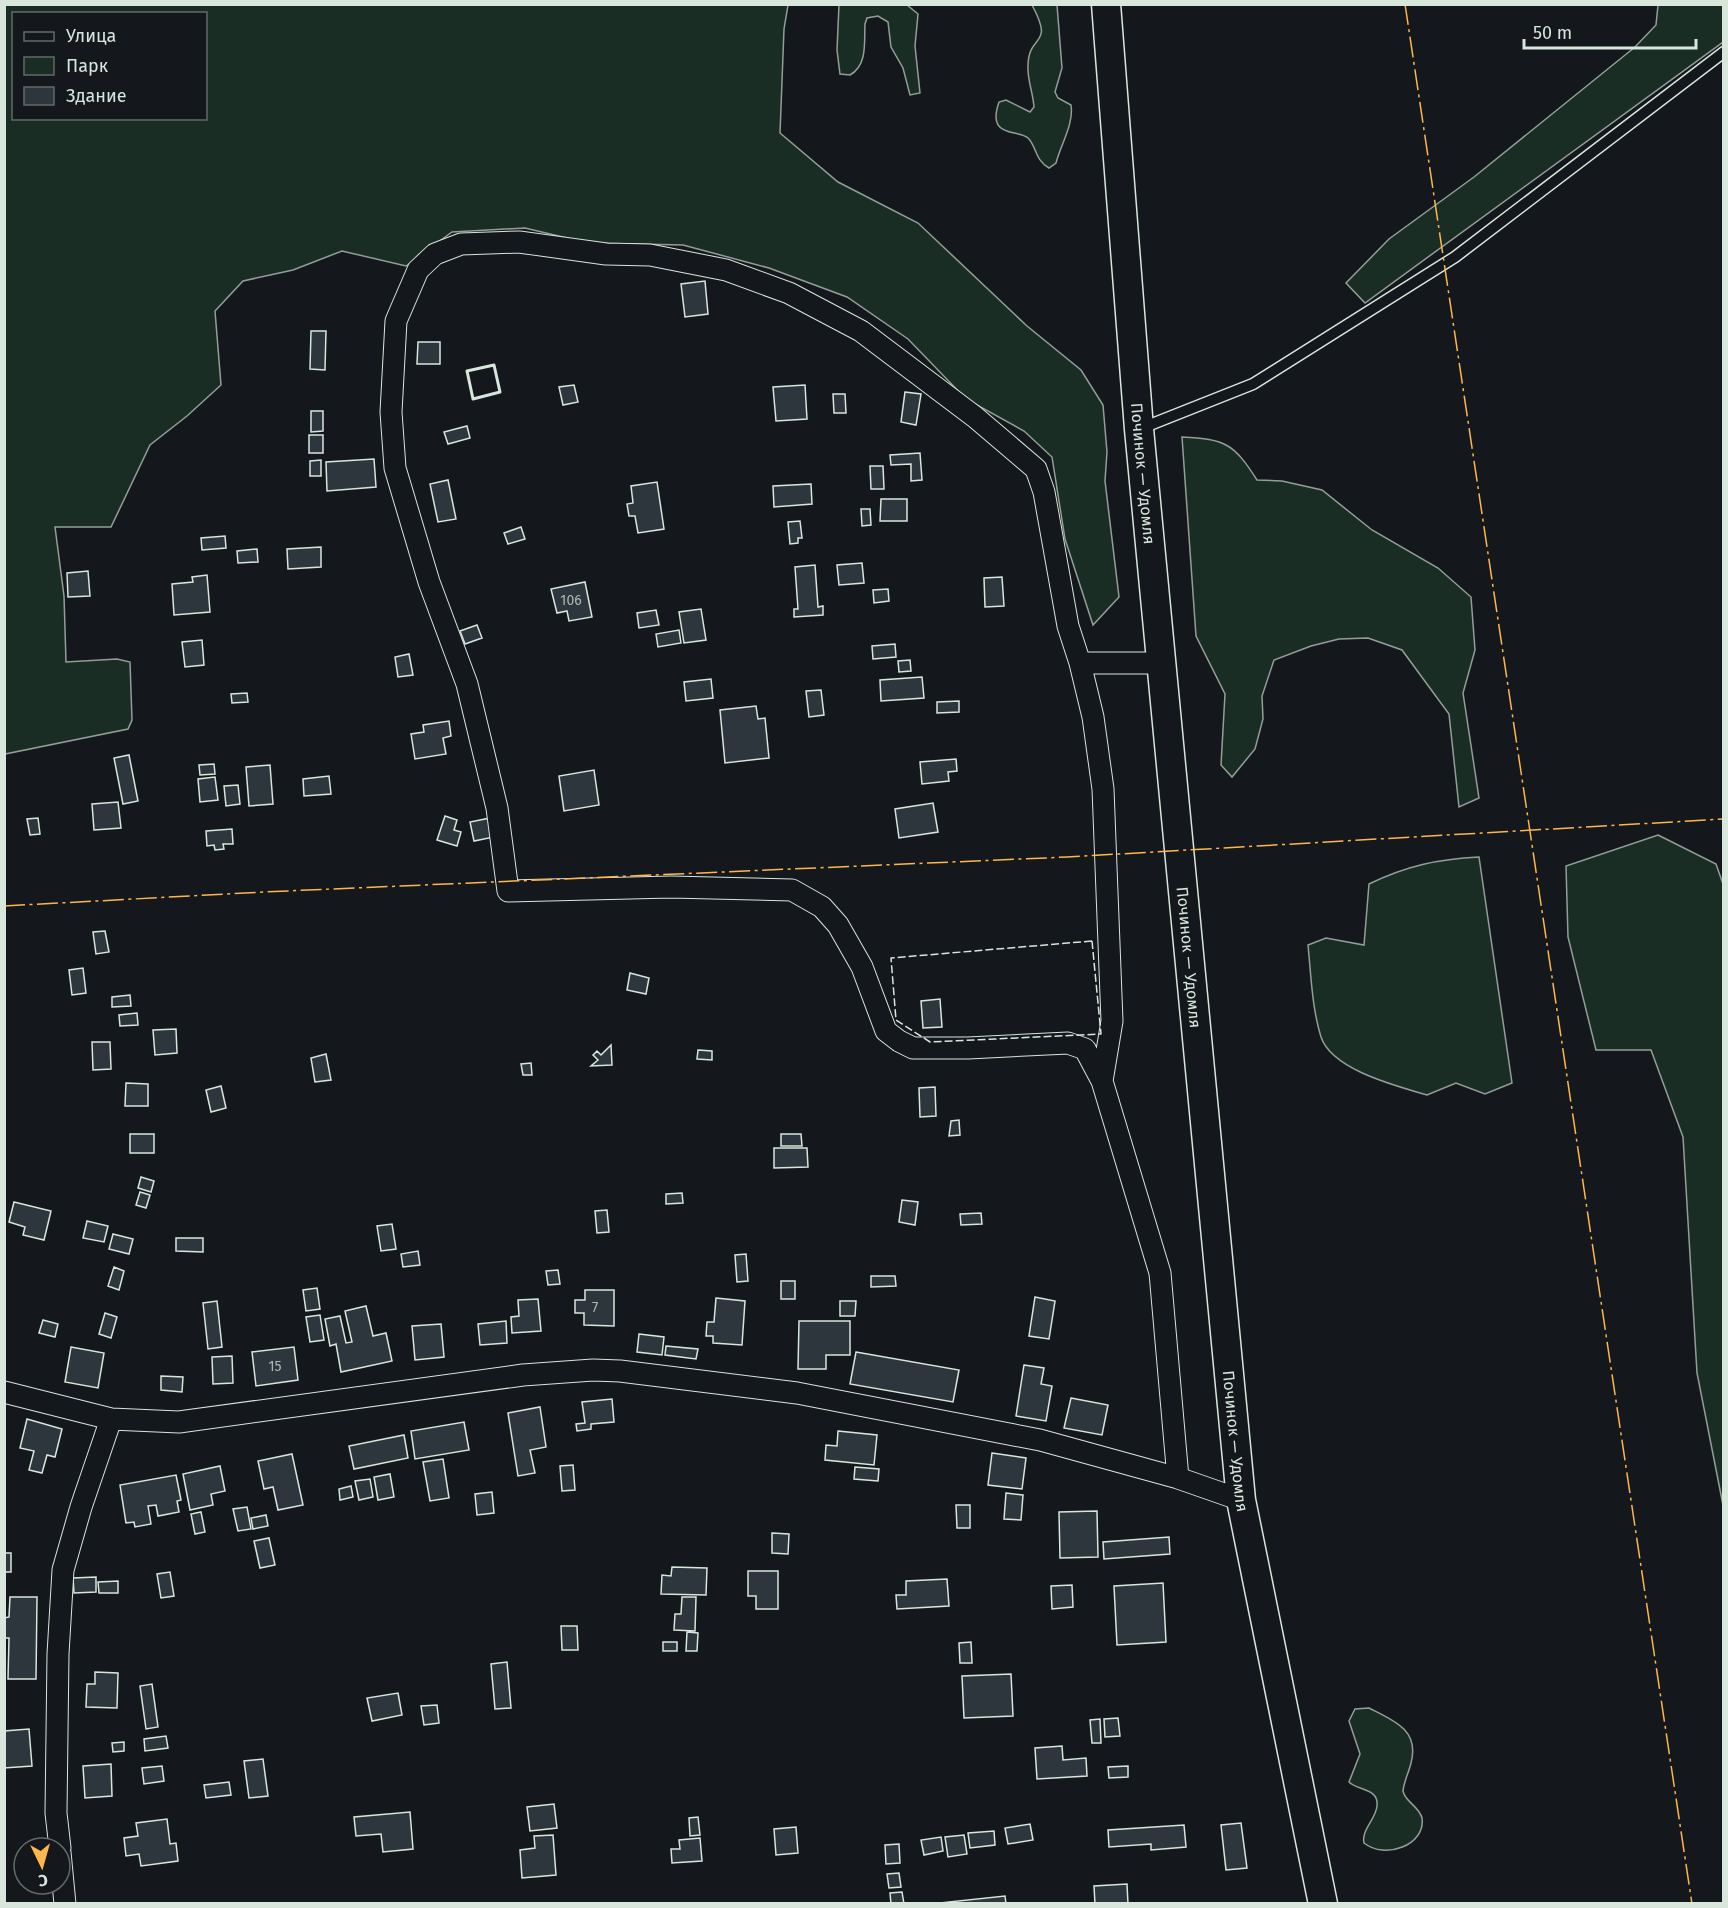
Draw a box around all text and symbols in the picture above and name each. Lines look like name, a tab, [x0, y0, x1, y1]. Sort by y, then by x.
legend	[12, 12, 207, 120]
scale bar	[1524, 12, 1696, 50]
text: 50 m	[1533, 22, 1572, 44]
text: Улица	[66, 25, 116, 47]
text: Парк	[66, 55, 109, 77]
text: Здание	[66, 85, 127, 107]
street label: Починок — Удомля	[1128, 402, 1159, 545]
house number: 106	[560, 592, 582, 609]
street label: Починок — Удомля	[1173, 886, 1205, 1029]
house number: 7	[592, 1299, 598, 1316]
house number: 15	[268, 1358, 282, 1375]
street label: Починок — Удомля	[1219, 1370, 1253, 1513]
north arrow	[12, 1836, 72, 1896]
text: С	[37, 1871, 49, 1890]

